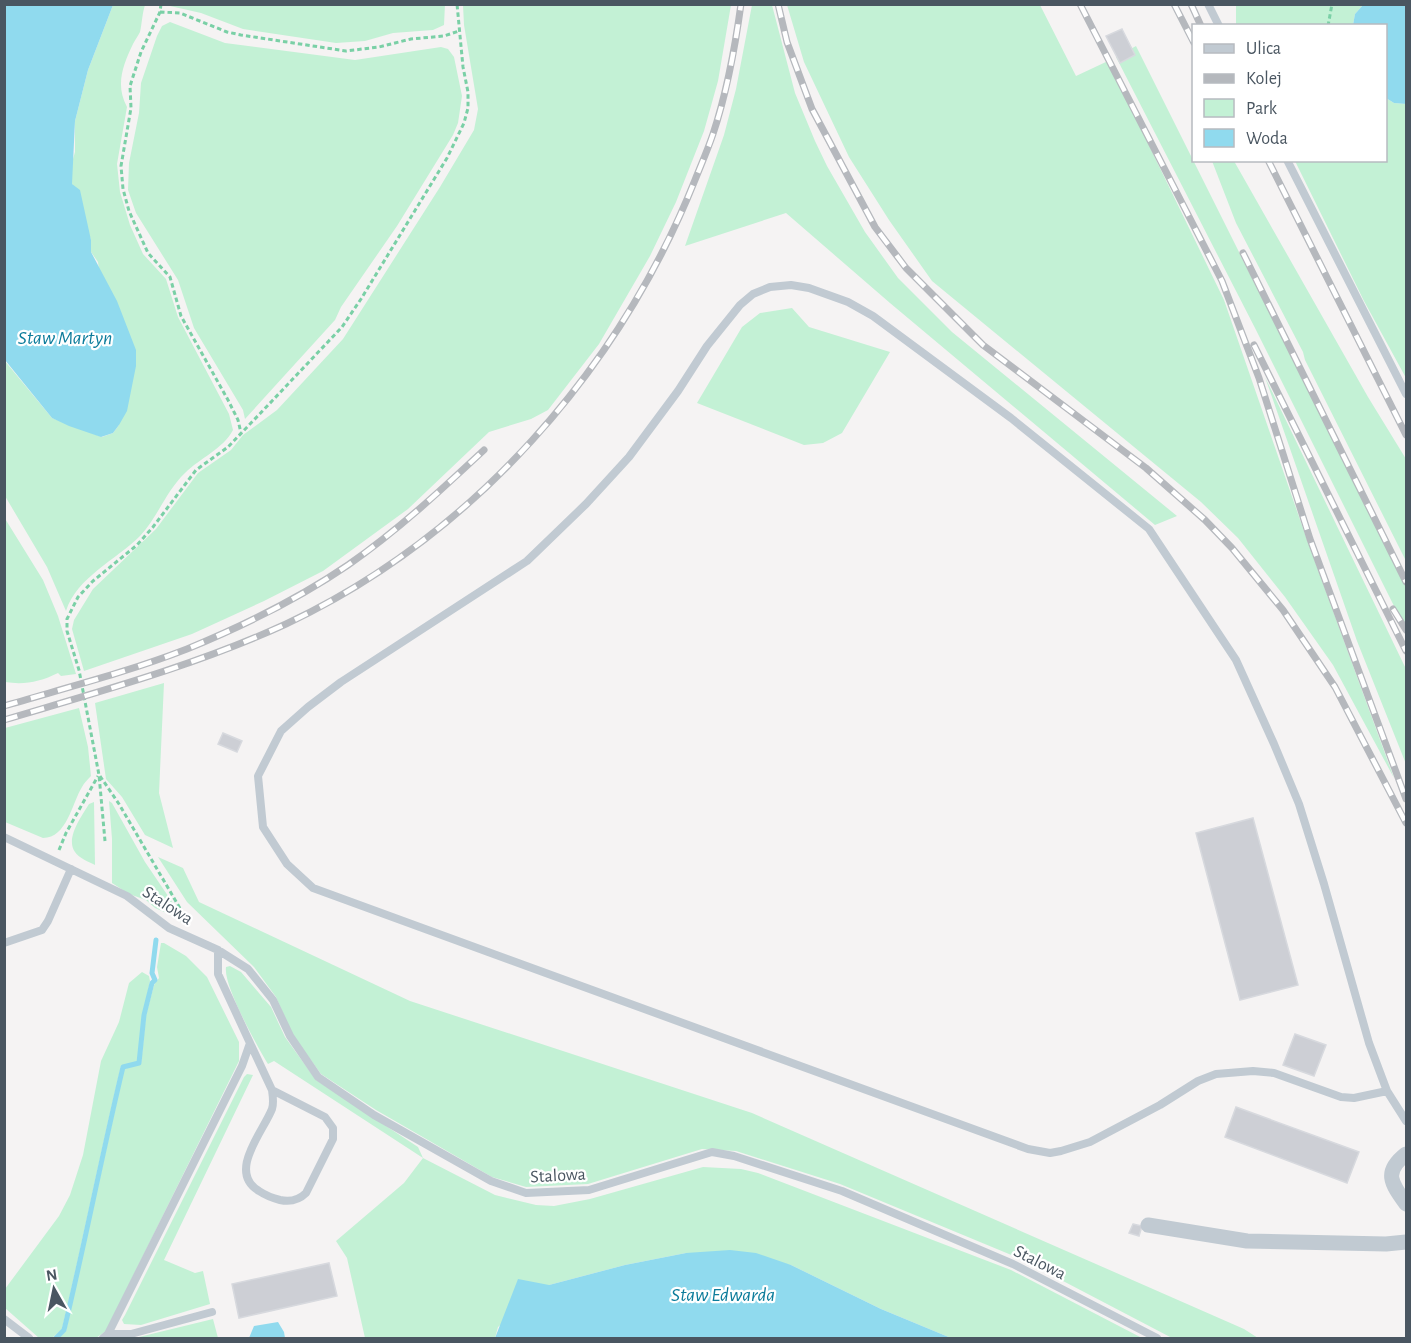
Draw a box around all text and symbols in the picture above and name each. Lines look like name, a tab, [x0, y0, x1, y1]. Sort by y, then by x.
legend	[1192, 24, 1387, 162]
text: Ulica	[1246, 40, 1281, 58]
text: Kolej	[1246, 70, 1282, 88]
text: Park	[1246, 100, 1278, 118]
text: Woda	[1246, 130, 1288, 148]
water label: Staw Martyn	[18, 328, 112, 348]
street label: Stalowa	[139, 883, 196, 929]
street label: Stalowa	[530, 1166, 586, 1186]
street label: Stalowa	[1011, 1242, 1068, 1284]
north arrow	[24, 1259, 84, 1319]
text: N	[45, 1266, 59, 1284]
water label: Staw Edwarda	[671, 1285, 775, 1305]

